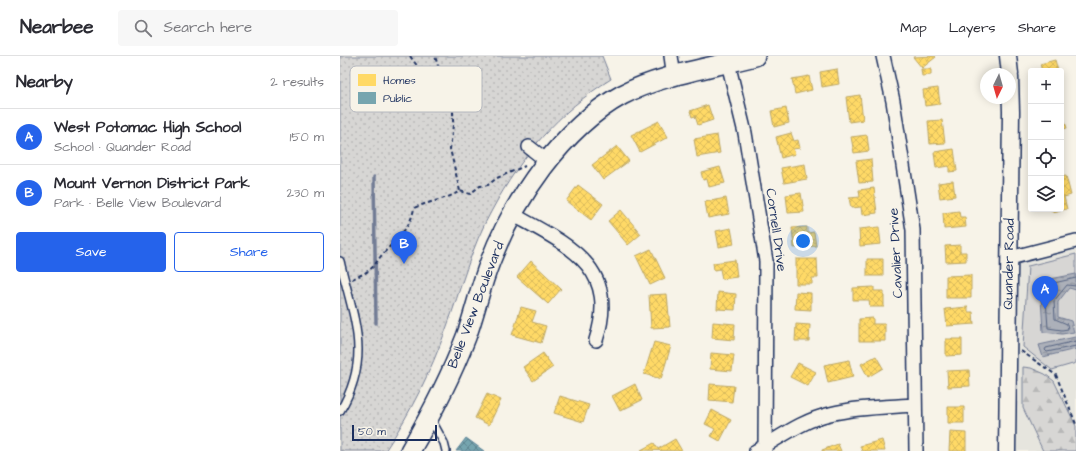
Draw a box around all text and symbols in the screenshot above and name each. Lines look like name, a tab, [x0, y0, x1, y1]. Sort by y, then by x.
search box	[118, 10, 398, 46]
text: Nearbee	[20, 14, 94, 41]
icon: search	[132, 17, 154, 39]
text: Search here	[164, 17, 252, 38]
text: Map	[900, 18, 927, 38]
text: Layers	[949, 18, 996, 38]
text: Share	[1018, 18, 1056, 38]
legend	[350, 66, 482, 112]
north arrow	[980, 68, 1016, 104]
map controls	[1028, 68, 1064, 212]
button: +	[1028, 68, 1064, 104]
text: Nearby	[16, 70, 73, 94]
text: 2 results	[270, 73, 324, 91]
text: Homes	[383, 73, 416, 88]
text: Public	[383, 91, 412, 106]
button: −	[1028, 104, 1064, 140]
text: West Potomac High School	[54, 117, 241, 138]
text: A	[25, 128, 33, 146]
text: 150 m	[290, 128, 324, 146]
text: School · Quander Road	[54, 138, 191, 156]
button: locate	[1028, 140, 1064, 176]
text: Mount Vernon District Park	[54, 173, 250, 194]
button: layers	[1028, 176, 1064, 212]
text: B	[24, 184, 34, 202]
text: 230 m	[286, 184, 324, 202]
street label: Cornell Drive	[760, 187, 792, 273]
text: Park · Belle View Boulevard	[54, 194, 221, 212]
street label: Cavalier Drive	[884, 207, 908, 299]
street label: Quander Road	[998, 218, 1020, 310]
pin: B	[391, 231, 417, 264]
your location	[793, 231, 813, 251]
button: Save	[16, 232, 166, 272]
button: Share	[174, 232, 324, 272]
street label: Belle View Boulevard	[443, 239, 509, 371]
pin: A	[1032, 276, 1058, 309]
scale bar	[352, 423, 437, 442]
text: 50 m	[358, 424, 386, 439]

